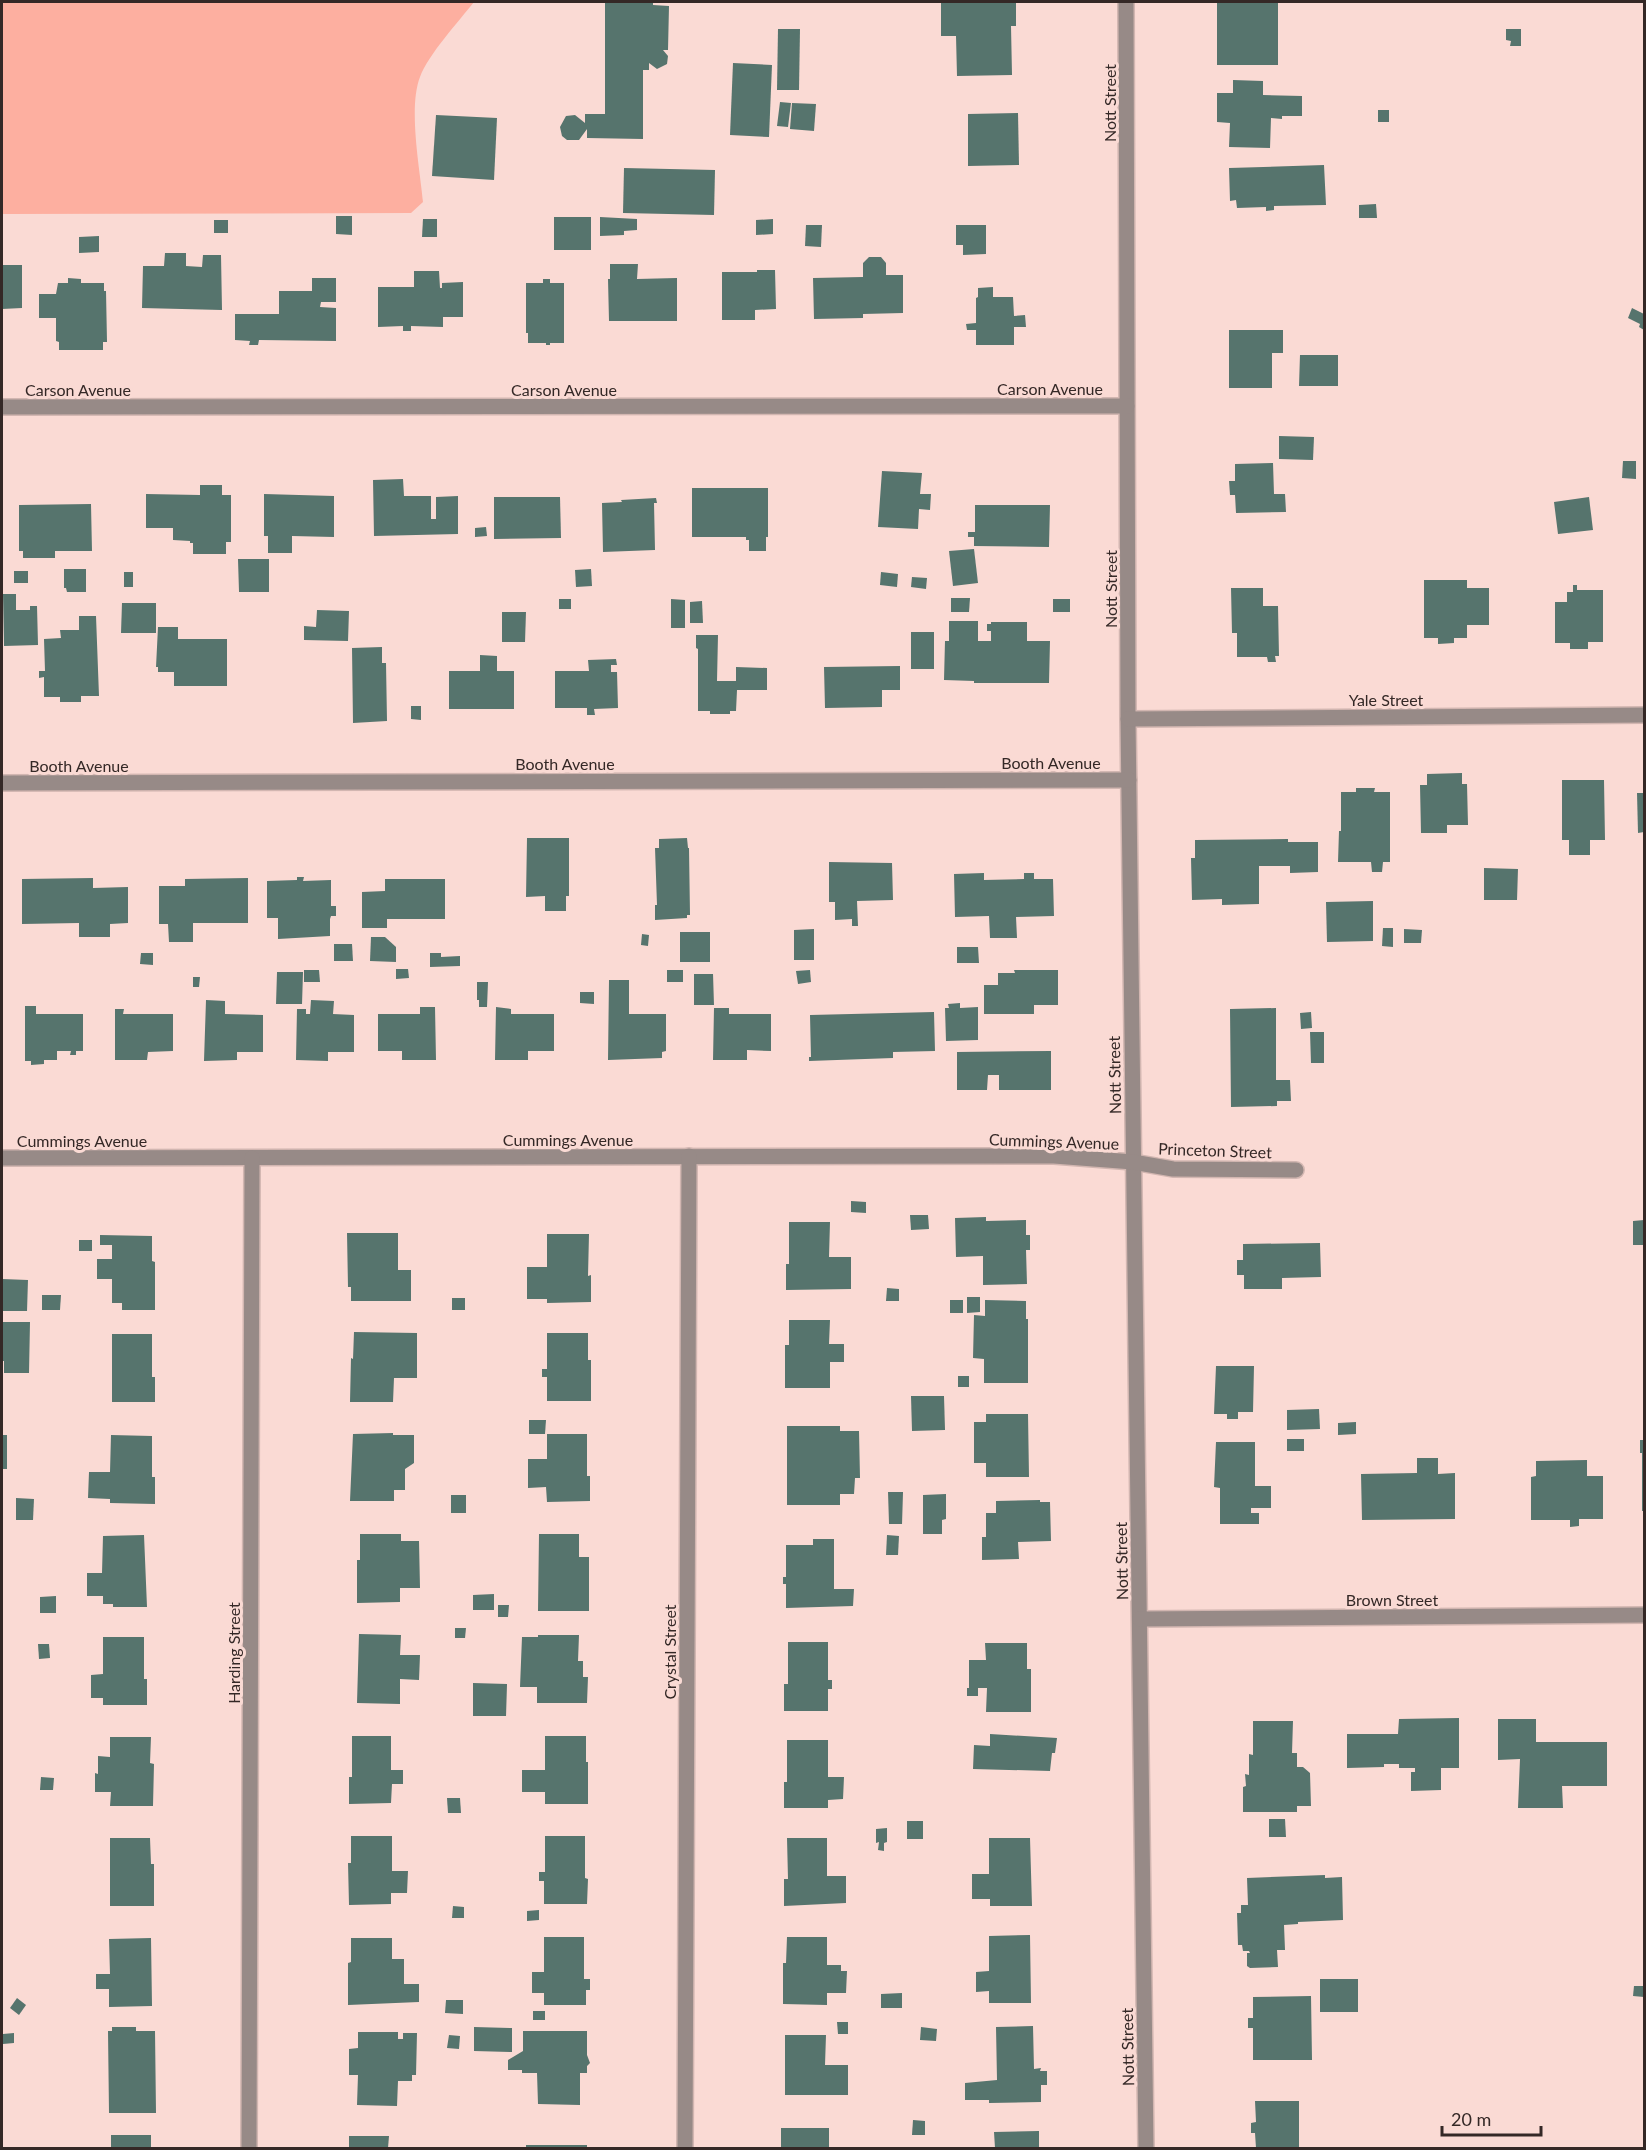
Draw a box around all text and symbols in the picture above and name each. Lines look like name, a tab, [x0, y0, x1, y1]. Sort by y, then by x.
street label: Nott Street	[1100, 64, 1119, 142]
street label: Carson Avenue	[997, 379, 1103, 398]
street label: Carson Avenue	[25, 380, 131, 399]
street label: Carson Avenue	[511, 380, 617, 399]
street label: Nott Street	[1101, 550, 1120, 628]
street label: Yale Street	[1349, 690, 1424, 709]
street label: Booth Avenue	[1001, 753, 1101, 772]
street label: Booth Avenue	[515, 754, 615, 773]
street label: Booth Avenue	[29, 756, 129, 775]
street label: Nott Street	[1104, 1036, 1124, 1114]
street label: Cummings Avenue	[989, 1129, 1119, 1153]
street label: Cummings Avenue	[503, 1130, 633, 1149]
street label: Cummings Avenue	[17, 1131, 147, 1150]
street label: Princeton Street	[1158, 1139, 1272, 1161]
street label: Nott Street	[1111, 1522, 1131, 1600]
street label: Brown Street	[1346, 1590, 1438, 1609]
street label: Harding Street	[224, 1602, 243, 1704]
street label: Crystal Street	[660, 1604, 679, 1700]
street label: Nott Street	[1117, 2008, 1137, 2086]
scale bar	[1442, 2099, 1541, 2137]
text: 20 m	[1451, 2108, 1491, 2130]

